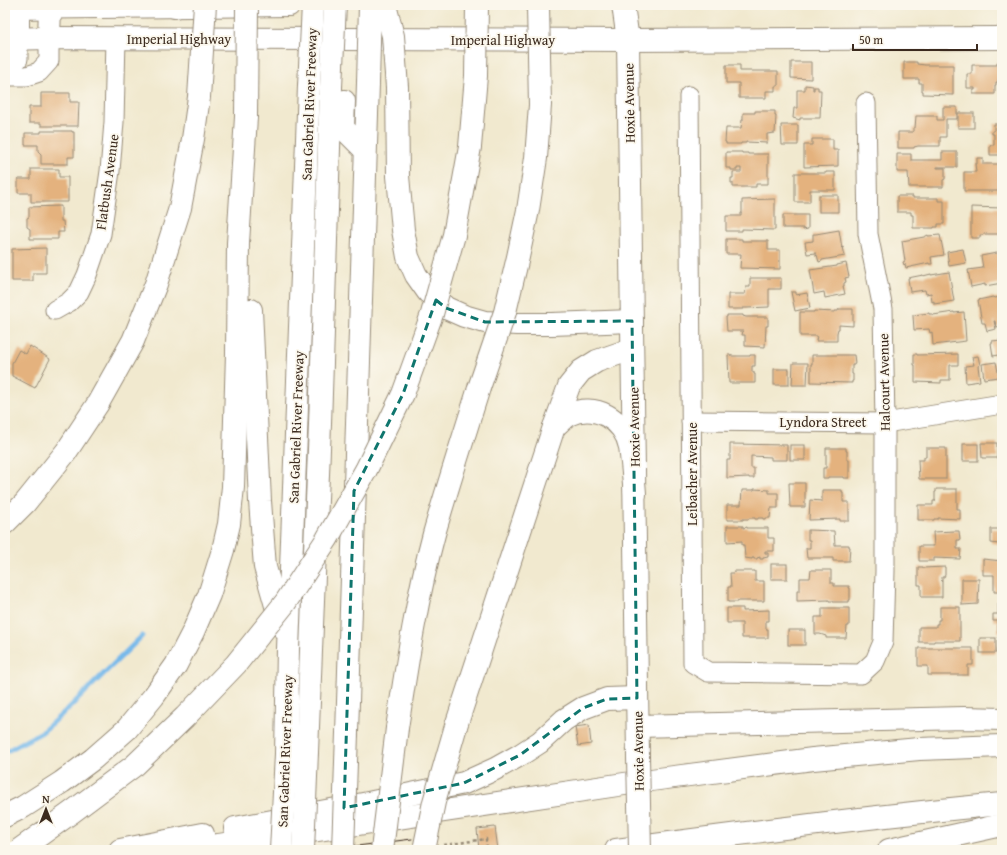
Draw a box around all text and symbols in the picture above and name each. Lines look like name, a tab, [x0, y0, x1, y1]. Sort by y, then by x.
scale bar	[853, 26, 977, 52]
street label: San Gabriel River Freeway	[296, 27, 322, 181]
street label: Imperial Highway	[127, 29, 231, 49]
street label: Imperial Highway	[451, 30, 555, 50]
text: 50 m	[859, 31, 883, 48]
street label: Hoxie Avenue	[618, 62, 640, 143]
street label: Flatbush Avenue	[90, 132, 124, 231]
street label: Halcourt Avenue	[873, 333, 895, 431]
street label: San Gabriel River Freeway	[283, 350, 309, 504]
street label: Hoxie Avenue	[623, 386, 645, 467]
street label: Lyndora Street	[779, 412, 867, 432]
street label: Leibacher Avenue	[682, 422, 702, 526]
street label: San Gabriel River Freeway	[272, 674, 298, 828]
street label: Hoxie Avenue	[627, 710, 649, 791]
north arrow	[26, 789, 66, 829]
text: N	[42, 791, 50, 807]

